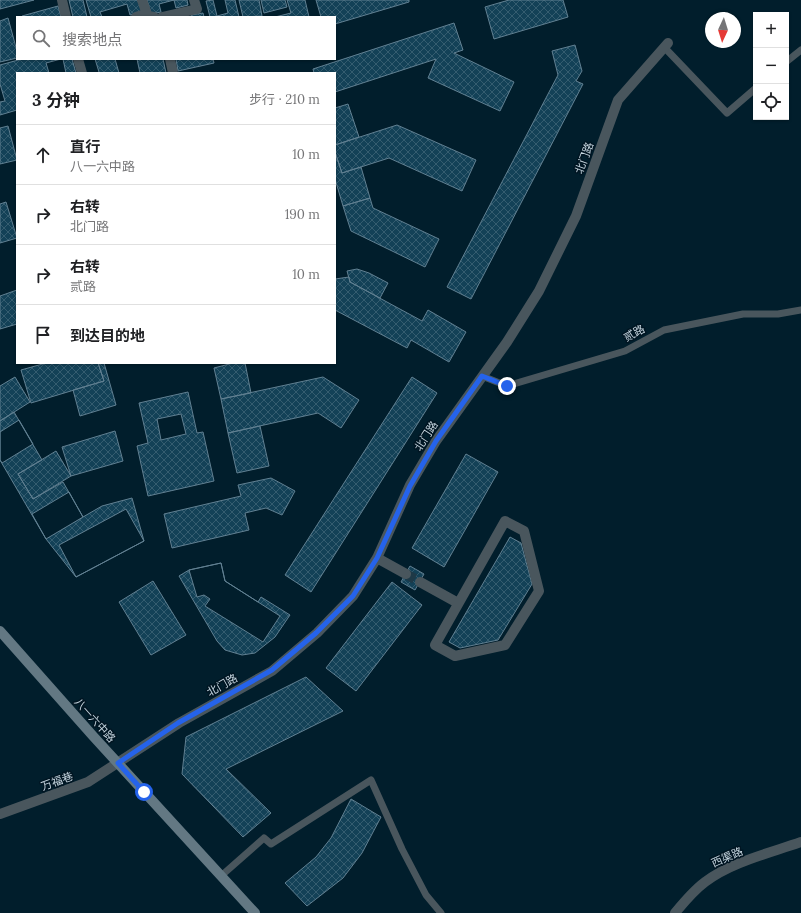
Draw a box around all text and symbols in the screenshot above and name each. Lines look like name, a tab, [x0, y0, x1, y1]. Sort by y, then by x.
north arrow	[705, 12, 741, 48]
map controls	[753, 12, 789, 120]
button: +	[753, 12, 789, 48]
search box	[16, 16, 336, 60]
icon: search	[30, 27, 52, 49]
text: 搜索地点	[62, 30, 122, 49]
button: −	[753, 48, 789, 84]
button: locate	[753, 84, 789, 120]
text: 3 分钟	[32, 89, 80, 111]
text: 步行 · 210 m	[249, 91, 320, 108]
text: 直行	[70, 137, 100, 156]
street label: 北门路	[572, 140, 596, 176]
icon: ahead	[32, 144, 54, 166]
text: 10 m	[292, 146, 320, 163]
text: 八一六中路	[70, 158, 135, 175]
text: 右转	[70, 197, 100, 216]
icon: right	[32, 204, 54, 226]
text: 190 m	[285, 206, 320, 223]
text: 北门路	[70, 218, 109, 235]
text: 右转	[70, 257, 100, 276]
icon: right	[32, 264, 54, 286]
text: 10 m	[292, 266, 320, 283]
text: 贰路	[70, 278, 96, 295]
street label: 贰路	[621, 322, 647, 344]
icon: arrive	[32, 324, 54, 346]
text: 到达目的地	[70, 326, 145, 345]
route end	[498, 377, 516, 395]
street label: 北门路	[411, 418, 441, 454]
street label: 北门路	[204, 671, 240, 699]
street label: 八一六中路	[71, 695, 119, 745]
street label: 万福巷	[39, 769, 75, 793]
route start	[135, 783, 153, 801]
street label: 西渠路	[709, 844, 745, 870]

